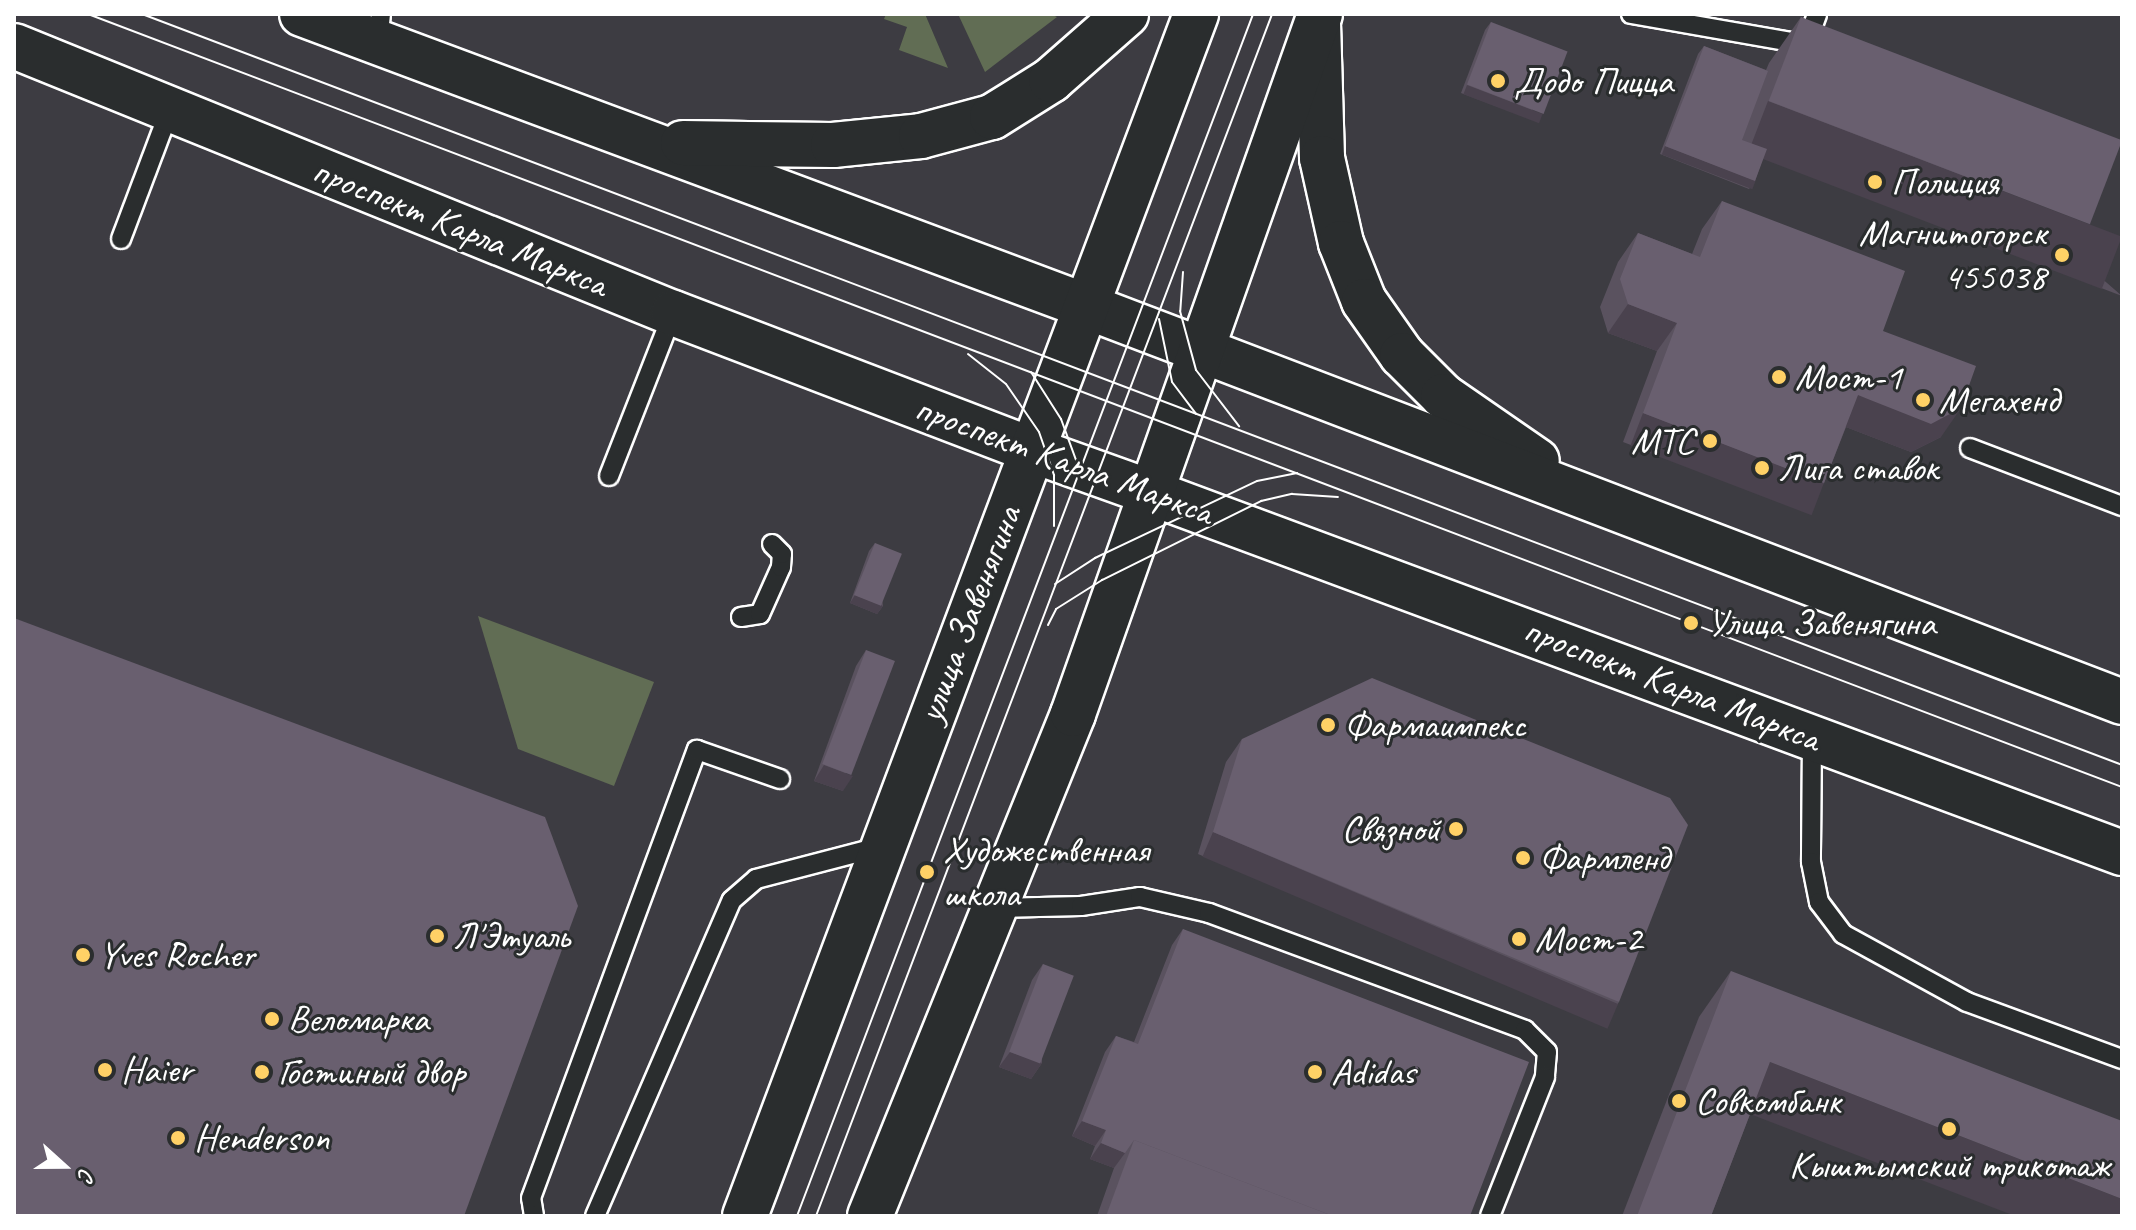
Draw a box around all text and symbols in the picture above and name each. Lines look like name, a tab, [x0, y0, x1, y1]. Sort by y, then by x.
place label: Додо Пицца	[1514, 58, 1673, 104]
marker: Додо Пицца	[1489, 72, 1507, 90]
street label: проспект Карла Маркса	[306, 147, 614, 307]
place label: Полиция	[1891, 159, 1999, 205]
marker: Полиция	[1866, 173, 1884, 191]
place label: Магнитогорск 455038	[1859, 210, 2046, 300]
marker: Магнитогорск 455038	[2053, 246, 2071, 264]
place label: Мост-1	[1795, 354, 1902, 400]
marker: Мост-1	[1770, 368, 1788, 386]
place label: Мегахенд	[1939, 377, 2059, 423]
street label: проспект Карла Маркса	[909, 385, 1219, 535]
marker: Мегахенд	[1914, 391, 1932, 409]
place label: МТС	[1631, 418, 1694, 464]
marker: МТС	[1701, 432, 1719, 450]
place label: Лига ставок	[1778, 445, 1943, 491]
marker: Лига ставок	[1753, 459, 1771, 477]
street label: улица Завенягина	[907, 500, 1031, 728]
place label: Улица Завенягина	[1707, 600, 1936, 646]
street label: проспект Карла Маркса	[1517, 607, 1827, 761]
marker: Улица Завенягина	[1682, 614, 1700, 632]
place label: Фармаимпекс	[1344, 702, 1526, 748]
marker: Фармаимпекс	[1319, 716, 1337, 734]
place label: Связной	[1342, 806, 1440, 852]
marker: Связной	[1447, 820, 1465, 838]
place label: Художественная школа	[943, 827, 1149, 916]
place label: Фармленд	[1539, 835, 1669, 881]
marker: Фармленд	[1514, 849, 1532, 867]
marker: Художественная школа	[918, 863, 936, 881]
place label: Л'Этуаль	[453, 913, 569, 959]
place label: Мост-2	[1535, 916, 1642, 962]
marker: Л'Этуаль	[428, 927, 446, 945]
marker: Мост-2	[1510, 930, 1528, 948]
place label: Yves Rocher	[99, 932, 255, 978]
marker: Yves Rocher	[74, 946, 92, 964]
place label: Веломарка	[288, 996, 429, 1042]
marker: Веломарка	[263, 1010, 281, 1028]
place label: Haier	[121, 1047, 192, 1093]
place label: Гостиный двор	[278, 1049, 465, 1095]
place label: Adidas	[1331, 1049, 1415, 1095]
marker: Haier	[96, 1061, 114, 1079]
marker: Гостиный двор	[253, 1063, 271, 1081]
marker: Adidas	[1306, 1063, 1324, 1081]
place label: Совкомбанк	[1695, 1078, 1841, 1124]
marker: Совкомбанк	[1670, 1092, 1688, 1110]
place label: Henderson	[194, 1115, 329, 1161]
marker: Кыштымский трикотаж	[1940, 1120, 1958, 1138]
north arrow	[24, 1126, 104, 1206]
marker: Henderson	[169, 1129, 187, 1147]
place label: Кыштымский трикотаж	[1789, 1142, 2109, 1188]
text: С	[71, 1165, 101, 1185]

